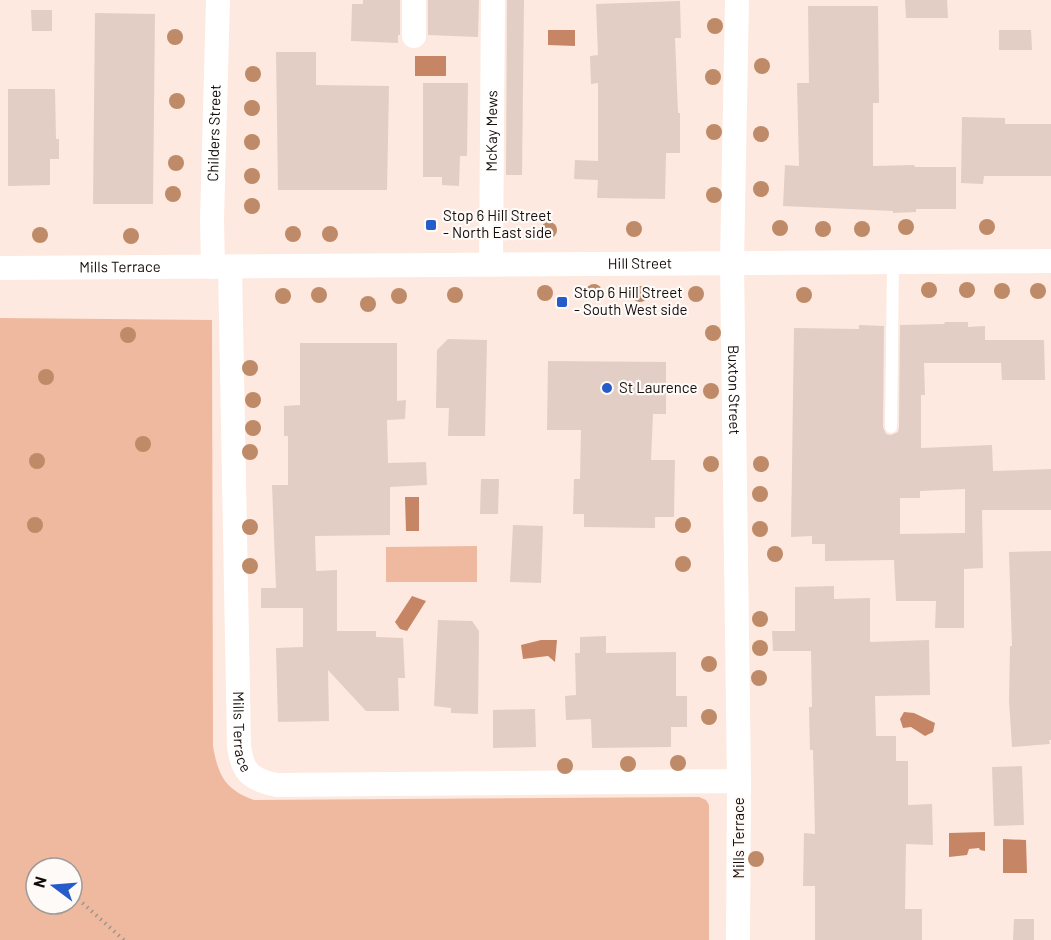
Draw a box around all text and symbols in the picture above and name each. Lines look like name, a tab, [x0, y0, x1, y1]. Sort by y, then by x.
street label: Childers Street	[203, 84, 224, 182]
street label: McKay Mews	[482, 90, 500, 172]
place label: Stop 6 Hill Street - North East side	[443, 206, 552, 241]
marker: Stop 6 Hill Street - North East side	[424, 218, 438, 232]
street label: Hill Street	[608, 254, 672, 272]
street label: Mills Terrace	[79, 257, 161, 275]
place label: Stop 6 Hill Street - South West side	[574, 283, 688, 318]
marker: Stop 6 Hill Street - South West side	[555, 295, 569, 309]
street label: Buxton Street	[725, 345, 744, 435]
place label: St Laurence	[619, 378, 698, 396]
marker: St Laurence	[600, 381, 614, 395]
street label: Mills Terrace	[230, 691, 256, 775]
street label: Mills Terrace	[729, 797, 747, 879]
north arrow	[24, 856, 84, 916]
text: N	[29, 874, 50, 889]

